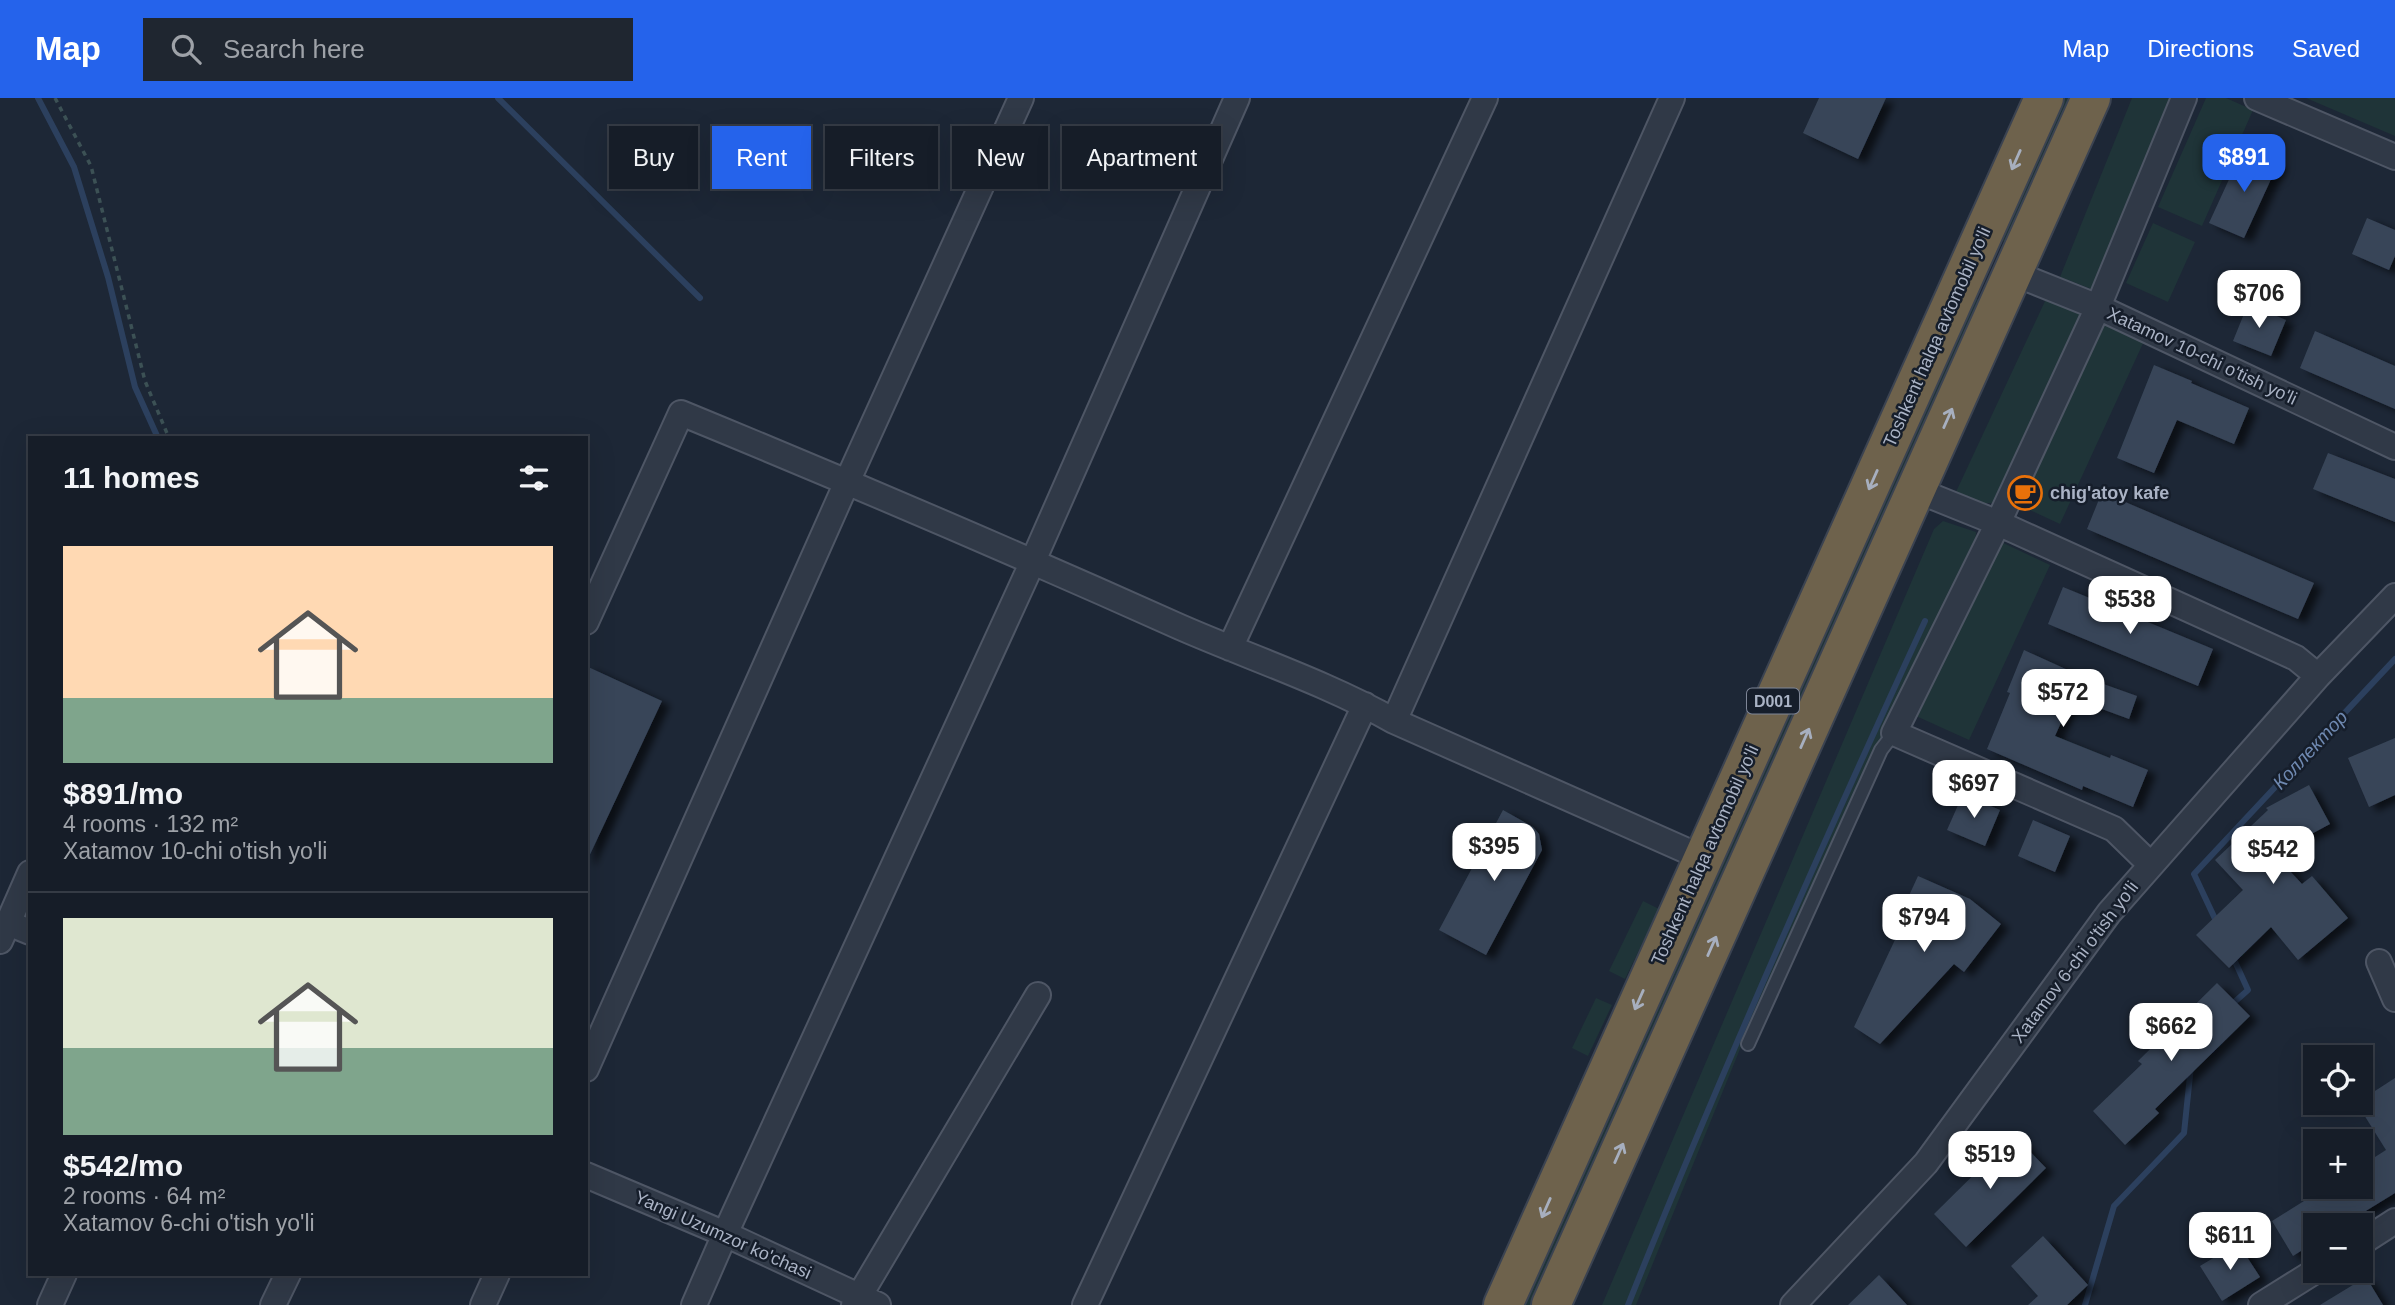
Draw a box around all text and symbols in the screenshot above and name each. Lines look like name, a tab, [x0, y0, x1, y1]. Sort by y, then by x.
search box	[143, 18, 633, 81]
text: Map	[35, 30, 101, 67]
icon: search	[167, 30, 205, 68]
text: Search here	[223, 34, 365, 64]
text: Map	[2063, 35, 2109, 62]
text: Directions	[2147, 35, 2254, 62]
text: Saved	[2292, 35, 2360, 62]
chip: Buy	[609, 126, 698, 189]
chip: Rent	[712, 126, 811, 189]
chip: Filters	[825, 126, 938, 189]
chip: New	[952, 126, 1048, 189]
chip: Apartment	[1062, 126, 1221, 189]
pin: $891	[2203, 134, 2285, 194]
text: $891	[2218, 144, 2270, 170]
one-way arrow	[2009, 149, 2022, 170]
street label: Toshkent halqa avtomobil yo'li	[1879, 224, 1995, 450]
pin: $706	[2218, 271, 2300, 330]
text: $706	[2233, 280, 2285, 306]
street label: Xatamov 10-chi o'tish yo'li	[2104, 303, 2300, 409]
one-way arrow	[1942, 408, 1955, 430]
icon: filters	[515, 459, 553, 497]
text: 11 homes	[63, 461, 200, 494]
one-way arrow	[1866, 468, 1879, 490]
cafe icon: chig'atoy kafe	[2006, 474, 2044, 512]
place label: chig'atoy kafe	[2050, 483, 2169, 503]
pin: $538	[2089, 576, 2171, 636]
text: $538	[2104, 586, 2156, 612]
icon: home	[245, 592, 371, 718]
pin: $572	[2022, 670, 2104, 729]
text: $572	[2037, 679, 2089, 705]
road number: D001	[1747, 688, 1799, 714]
water label: Коллектор	[2268, 707, 2352, 793]
one-way arrow	[1799, 728, 1812, 749]
street label: Toshkent halqa avtomobil yo'li	[1647, 742, 1763, 968]
pin: $697	[1933, 760, 2015, 820]
text: $697	[1948, 770, 2000, 796]
text: $891/mo	[63, 777, 183, 810]
text: 4 rooms · 132 m²	[63, 811, 238, 837]
pin: $395	[1453, 824, 1535, 883]
pin: $542	[2232, 826, 2314, 886]
text: $395	[1468, 833, 1520, 859]
text: $542	[2247, 836, 2299, 862]
text: Xatamov 10-chi o'tish yo'li	[63, 838, 327, 864]
street label: Xatamov 6-chi o'tish yo'li	[2008, 877, 2142, 1047]
pin: $794	[1883, 894, 1965, 954]
text: $794	[1898, 904, 1950, 930]
one-way arrow	[1706, 935, 1719, 957]
icon: home	[245, 964, 371, 1090]
one-way arrow	[1632, 989, 1645, 1010]
pin: $662	[2130, 1004, 2212, 1063]
text: $662	[2145, 1013, 2197, 1039]
map controls	[2303, 1045, 2373, 1283]
button: locate	[2303, 1045, 2373, 1115]
button: +	[2303, 1129, 2373, 1199]
pin: $519	[1949, 1132, 2031, 1191]
text: $519	[1964, 1141, 2016, 1167]
one-way arrow	[1613, 1143, 1626, 1164]
text: $542/mo	[63, 1149, 183, 1182]
text: 2 rooms · 64 m²	[63, 1183, 225, 1209]
street label: Yangi Uzumzor ko'chasi	[632, 1187, 814, 1283]
one-way arrow	[1539, 1196, 1552, 1218]
text: Xatamov 6-chi o'tish yo'li	[63, 1210, 315, 1236]
pin: $611	[2189, 1212, 2271, 1272]
button: −	[2303, 1213, 2373, 1283]
text: $611	[2205, 1222, 2255, 1248]

